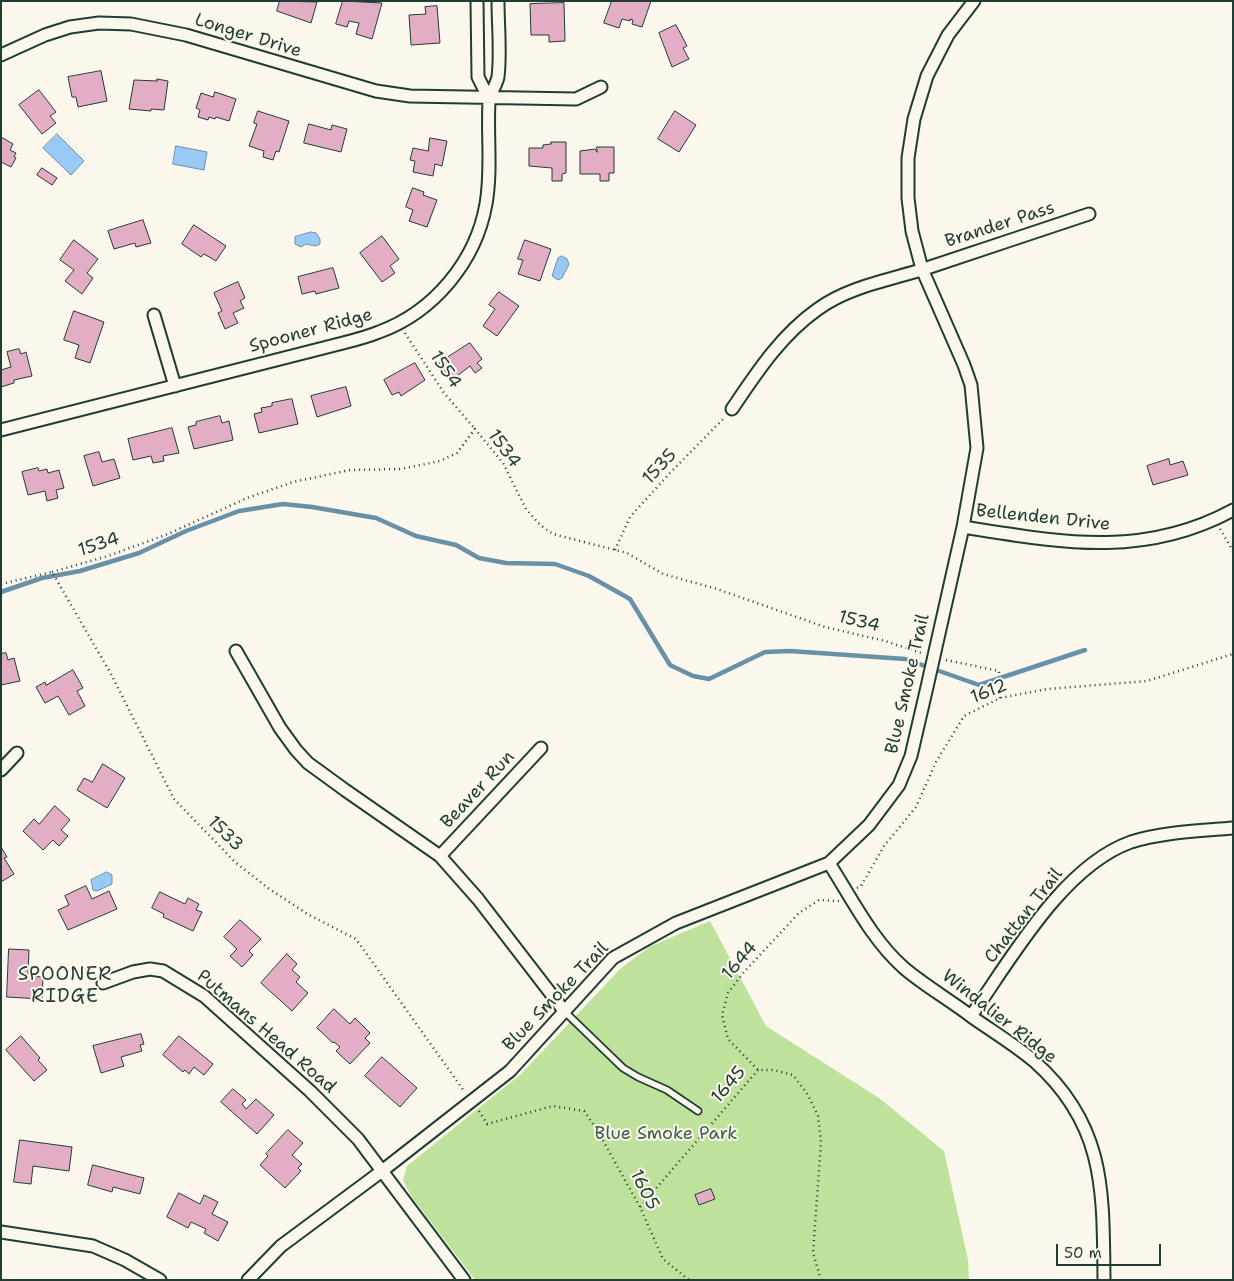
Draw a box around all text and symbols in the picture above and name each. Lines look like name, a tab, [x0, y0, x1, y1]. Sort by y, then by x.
street label: Longer Drive	[192, 9, 304, 63]
street label: Brander Pass	[943, 197, 1057, 253]
street label: Spooner Ridge	[247, 304, 375, 358]
street label: 1554	[425, 347, 465, 393]
street label: 1534	[483, 426, 525, 472]
street label: 1535	[638, 445, 682, 489]
street label: Bellenden Drive	[975, 500, 1111, 536]
street label: 1534	[76, 528, 122, 562]
street label: 1534	[836, 606, 882, 638]
street label: Blue Smoke Trail	[881, 612, 935, 756]
street label: 1612	[968, 675, 1010, 709]
street label: Beaver Run	[437, 747, 519, 833]
street label: 1533	[203, 812, 247, 856]
street label: Chattan Trail	[980, 864, 1068, 968]
street label: 1644	[718, 937, 762, 985]
street label: Blue Smoke Trail	[499, 938, 613, 1056]
district label: SPOONER RIDGE	[17, 964, 113, 1008]
street label: Windalier Ridge	[937, 965, 1061, 1069]
street label: Putmans Head Road	[192, 966, 340, 1098]
street label: 1645	[707, 1062, 751, 1108]
park label: Blue Smoke Park	[594, 1123, 738, 1145]
street label: 1605	[625, 1166, 663, 1214]
scale bar	[1059, 1234, 1164, 1266]
text: 50 m	[1064, 1243, 1102, 1263]

